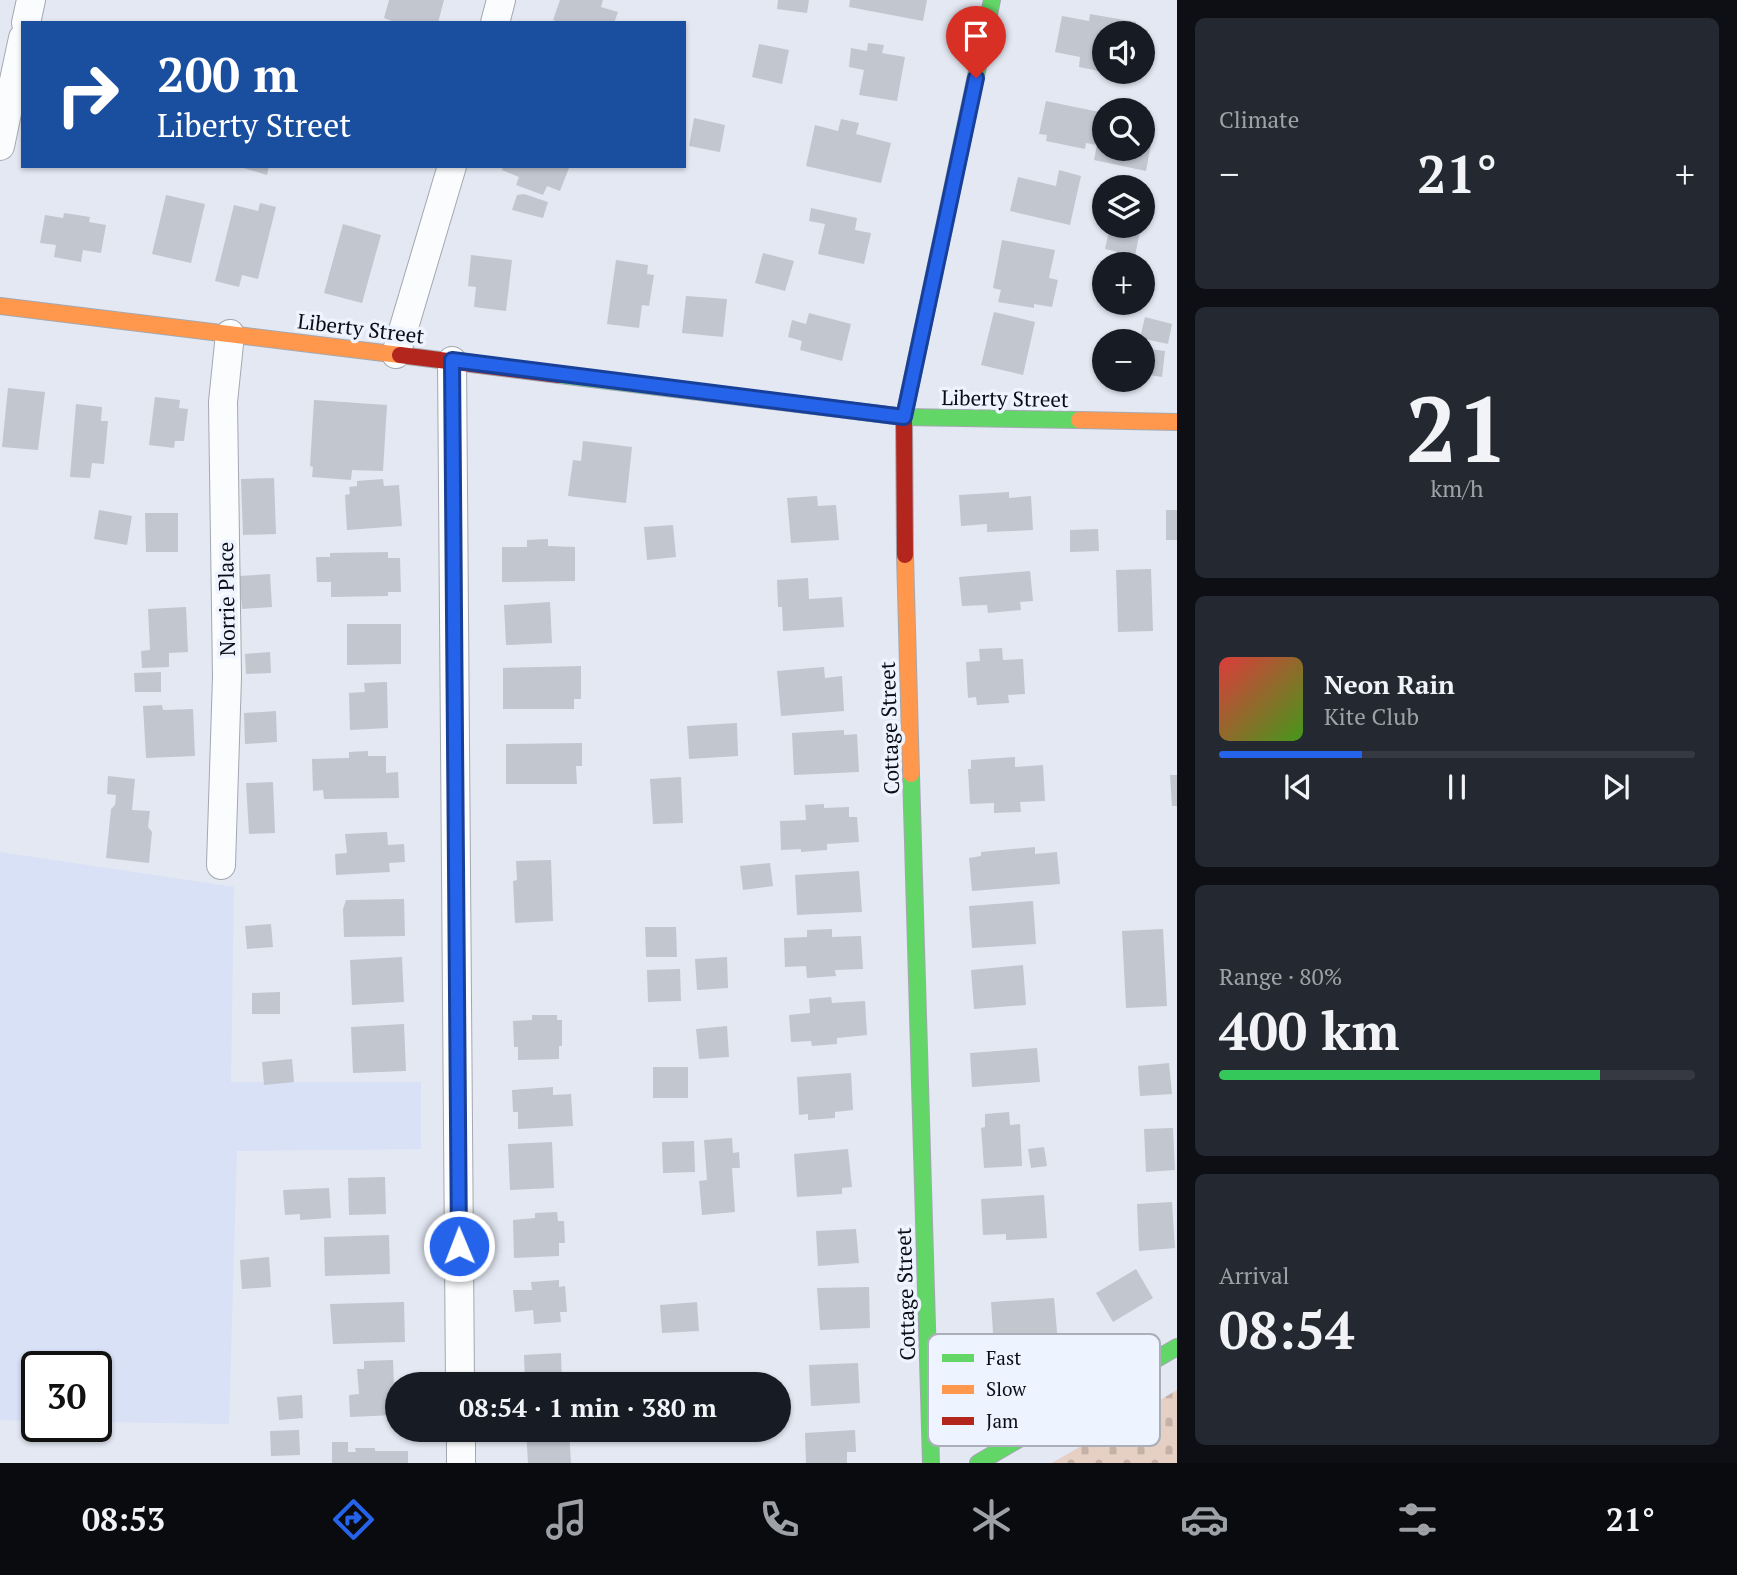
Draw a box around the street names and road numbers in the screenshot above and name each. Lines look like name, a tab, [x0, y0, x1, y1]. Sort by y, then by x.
street label: Liberty Street	[296, 306, 426, 350]
street label: Liberty Street	[941, 383, 1069, 413]
street label: Norrie Place	[211, 542, 241, 656]
street label: Cottage Street	[873, 661, 905, 795]
street label: Cottage Street	[889, 1227, 921, 1361]

